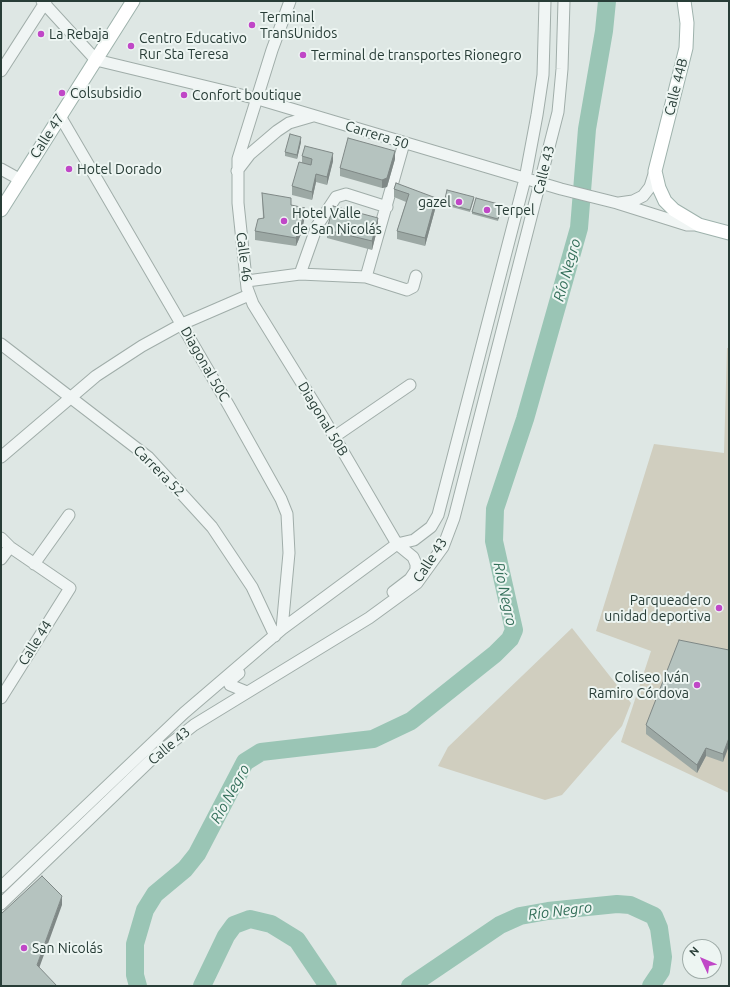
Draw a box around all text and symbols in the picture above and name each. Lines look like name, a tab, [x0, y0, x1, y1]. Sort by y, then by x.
place label: Terminal TransUnidos	[260, 9, 337, 42]
marker: Terminal TransUnidos	[247, 20, 257, 30]
place label: La Rebaja	[49, 26, 109, 42]
marker: La Rebaja	[36, 29, 46, 39]
place label: Centro Educativo Rur Sta Teresa	[139, 30, 247, 62]
marker: Centro Educativo Rur Sta Teresa	[126, 41, 136, 51]
place label: Terminal de transportes Rionegro	[311, 47, 522, 63]
marker: Terminal de transportes Rionegro	[298, 50, 308, 60]
street label: Calle 44B	[661, 56, 691, 118]
place label: Colsubsidio	[70, 85, 142, 101]
place label: Confort boutique	[192, 87, 301, 103]
marker: Colsubsidio	[57, 88, 67, 98]
marker: Confort boutique	[179, 90, 189, 100]
street label: Calle 47	[26, 111, 68, 161]
street label: Carrera 50	[343, 117, 411, 153]
street label: Calle 43	[530, 144, 558, 196]
place label: Hotel Dorado	[77, 161, 162, 177]
marker: Hotel Dorado	[64, 164, 74, 174]
place label: gazel	[418, 194, 451, 210]
marker: gazel	[454, 197, 464, 207]
place label: Terpel	[495, 202, 535, 218]
place label: Hotel Valle de San Nicolás	[292, 205, 382, 238]
marker: Terpel	[482, 205, 492, 215]
marker: Hotel Valle de San Nicolás	[279, 216, 289, 226]
street label: Calle 46	[233, 231, 255, 283]
water label: Río Negro	[549, 237, 585, 303]
street label: Diagonal 50C	[177, 324, 233, 404]
street label: Diagonal 50B	[294, 379, 352, 459]
street label: Carrera 52	[130, 442, 188, 500]
street label: Calle 43	[409, 535, 451, 585]
water label: Río Negro	[490, 561, 520, 627]
place label: Parqueadero unidad deportiva	[604, 592, 711, 624]
marker: Parqueadero unidad deportiva	[714, 603, 724, 613]
street label: Calle 44	[15, 617, 55, 669]
place label: Coliseo Iván Ramiro Córdova	[589, 669, 689, 702]
marker: Coliseo Iván Ramiro Córdova	[692, 680, 702, 690]
street label: Calle 43	[145, 724, 193, 768]
water label: Río Negro	[207, 761, 253, 827]
water label: Río Negro	[527, 898, 593, 924]
north arrow	[682, 939, 722, 979]
place label: San Nicolás	[32, 940, 103, 956]
marker: San Nicolás	[19, 943, 29, 953]
text: N	[687, 944, 701, 958]

